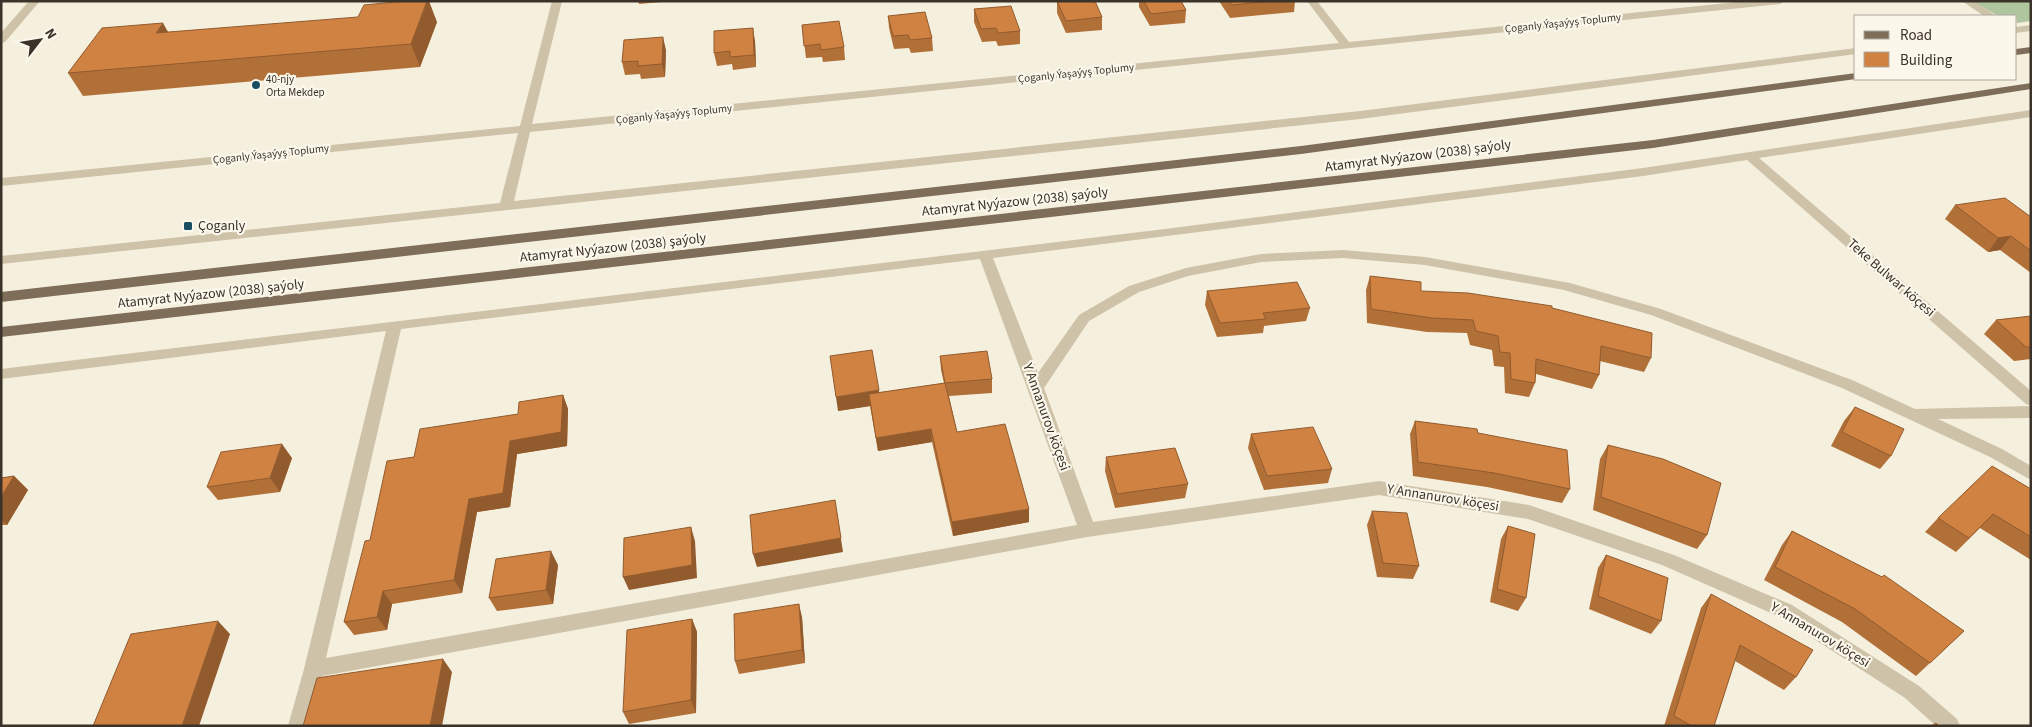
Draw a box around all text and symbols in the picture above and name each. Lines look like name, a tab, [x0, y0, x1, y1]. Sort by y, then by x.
street label: Çoganly Ýaşaýyş Toplumy	[1504, 9, 1622, 37]
north arrow	[15, 15, 65, 65]
legend	[1854, 15, 2017, 80]
text: N	[39, 25, 61, 43]
text: Road	[1900, 25, 1932, 46]
text: Building	[1900, 50, 1953, 71]
street label: Çoganly Ýaşaýyş Toplumy	[1017, 59, 1135, 87]
place label: 40-njy Orta Mekdep	[266, 72, 325, 100]
marker: 40-njy Orta Mekdep	[250, 79, 262, 91]
street label: Çoganly Ýaşaýyş Toplumy	[615, 100, 733, 128]
street label: Atamyrat Nyýazow (2038) şaýoly	[1324, 135, 1513, 177]
street label: Çoganly Ýaşaýyş Toplumy	[212, 140, 330, 168]
street label: Atamyrat Nyýazow (2038) şaýoly	[921, 182, 1110, 222]
place label: Çoganly	[198, 216, 246, 236]
marker: Çoganly	[182, 220, 194, 232]
street label: Atamyrat Nyýazow (2038) şaýoly	[519, 228, 708, 268]
street label: Teke Bulwar köçesi	[1843, 234, 1939, 322]
street label: Atamyrat Nyýazow (2038) şaýoly	[117, 274, 306, 314]
street label: Y Annanurov köçesi	[1017, 360, 1075, 473]
street label: Y Annanurov köçesi	[1385, 479, 1500, 517]
street label: Y Annanurov köçesi	[1766, 597, 1874, 673]

